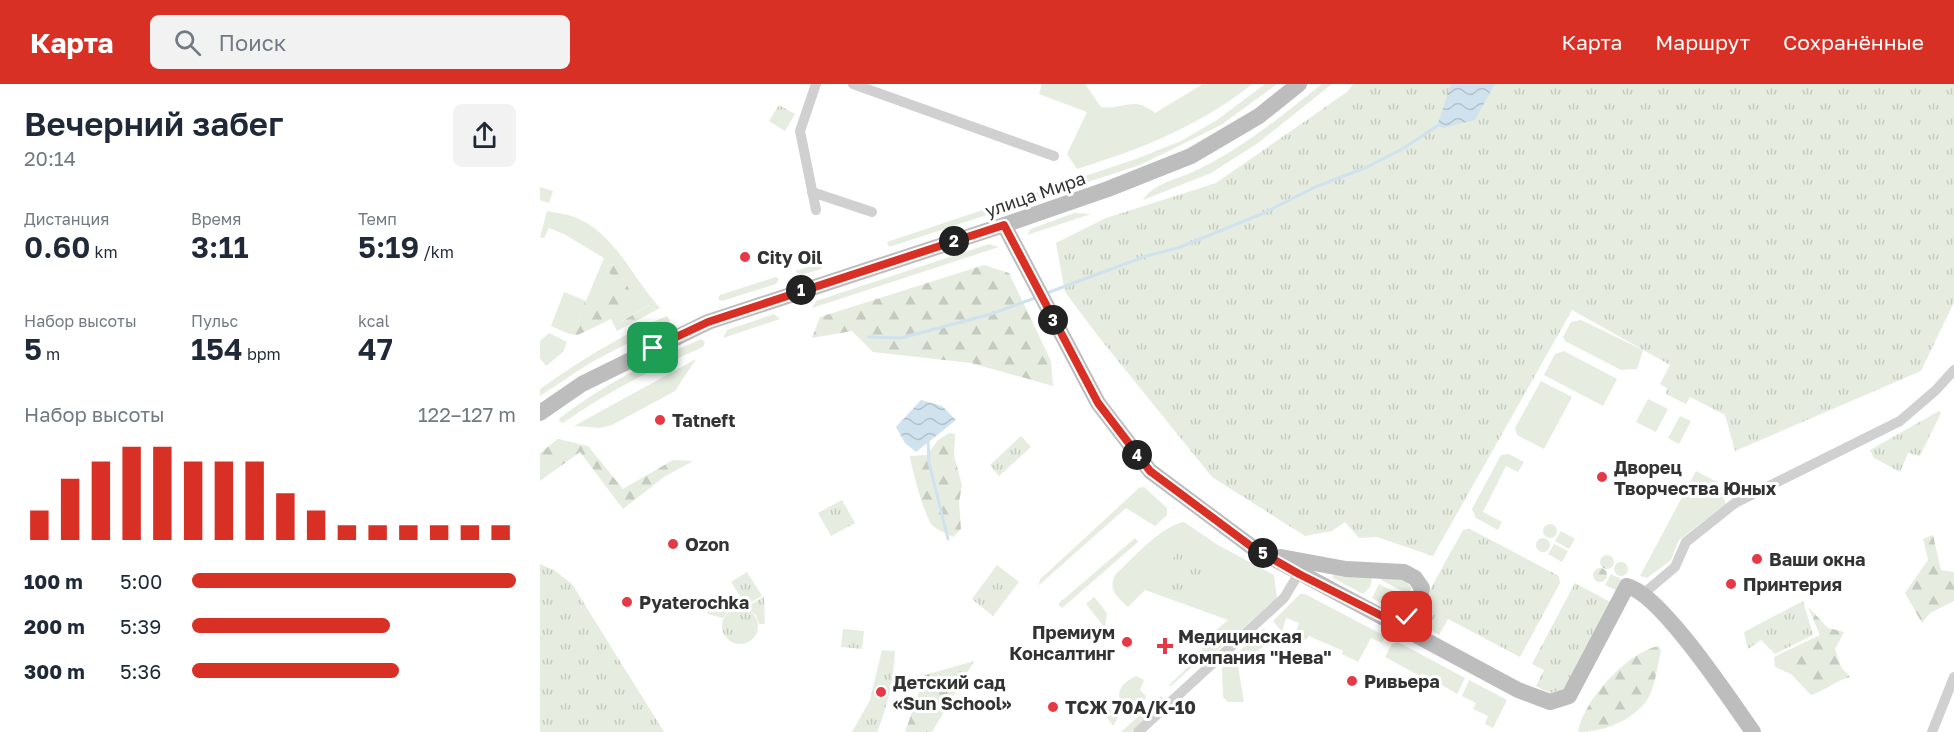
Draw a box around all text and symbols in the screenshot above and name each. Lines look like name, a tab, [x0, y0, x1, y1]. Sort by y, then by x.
search box	[150, 15, 570, 69]
text: Карта	[30, 26, 114, 59]
icon: search	[171, 26, 204, 59]
text: Поиск	[219, 29, 286, 56]
text: Карта	[1561, 29, 1622, 55]
text: Маршрут	[1655, 29, 1750, 55]
text: Сохранённые	[1783, 29, 1924, 55]
text: Вечерний забег	[24, 104, 284, 143]
button: share	[453, 104, 516, 167]
text: 20:14	[24, 146, 76, 170]
street label: улица Мира	[982, 167, 1088, 221]
text: Дистанция	[24, 209, 109, 229]
text: Время	[191, 209, 241, 229]
text: Темп	[358, 209, 397, 229]
pin: 2	[939, 226, 969, 256]
text: 0.60	[24, 229, 90, 265]
text: 3:11	[191, 229, 249, 265]
text: 5:19	[358, 229, 419, 265]
text: 2	[949, 231, 959, 251]
text: km	[90, 242, 118, 262]
text: /km	[419, 242, 454, 262]
place label: City Oil	[757, 246, 822, 268]
marker: City Oil	[738, 250, 752, 264]
pin: 1	[786, 275, 816, 305]
text: 1	[797, 280, 805, 300]
pin: 3	[1038, 305, 1068, 335]
text: 3	[1048, 310, 1058, 330]
text: Набор высоты	[24, 311, 137, 331]
text: Пульс	[191, 311, 238, 331]
text: kcal	[358, 311, 390, 331]
pin	[627, 322, 678, 373]
text: 5	[24, 331, 42, 367]
text: 154	[191, 331, 243, 367]
text: 47	[358, 331, 393, 367]
icon: arrive	[636, 331, 669, 364]
text: m	[42, 344, 60, 364]
text: bpm	[243, 344, 281, 364]
text: Набор высоты	[24, 402, 165, 426]
text: 122–127 m	[418, 402, 516, 426]
place label: Tatneft	[672, 409, 735, 431]
marker: Tatneft	[653, 413, 667, 427]
pin: 4	[1122, 440, 1152, 470]
text: 4	[1132, 445, 1142, 465]
place label: Дворец Творчества Юных	[1614, 456, 1777, 499]
marker: Дворец Творчества Юных	[1595, 470, 1609, 484]
place label: Ozon	[685, 533, 730, 555]
marker: Ozon	[666, 537, 680, 551]
pin: 5	[1248, 538, 1278, 568]
text: 5	[1258, 543, 1268, 563]
place label: Ваши окна	[1769, 548, 1865, 570]
marker: Ваши окна	[1750, 552, 1764, 566]
text: 100 m	[24, 569, 83, 593]
text: 5:00	[120, 569, 162, 593]
place label: Принтерия	[1743, 573, 1842, 595]
marker: Принтерия	[1724, 577, 1738, 591]
place label: Pyaterochka	[639, 591, 749, 613]
pin	[1381, 591, 1432, 642]
marker: Pyaterochka	[620, 595, 634, 609]
icon: check	[1390, 600, 1423, 633]
text: 200 m	[24, 614, 85, 638]
text: 5:39	[120, 614, 161, 638]
place label: Премиум Консалтинг	[1009, 621, 1115, 664]
place label: Медицинская компания "Нева"	[1178, 625, 1332, 668]
marker: Премиум Консалтинг	[1120, 635, 1134, 649]
marker: Медицинская компания "Нева"	[1156, 637, 1174, 655]
text: 300 m	[24, 659, 85, 683]
text: 5:36	[120, 659, 161, 683]
place label: Ривьера	[1364, 670, 1440, 692]
place label: Детский сад «Sun School»	[893, 671, 1012, 714]
marker: Ривьера	[1345, 674, 1359, 688]
marker: Детский сад «Sun School»	[874, 685, 888, 699]
place label: ТСЖ 70А/К-10	[1065, 696, 1196, 718]
marker: ТСЖ 70А/К-10	[1046, 700, 1060, 714]

